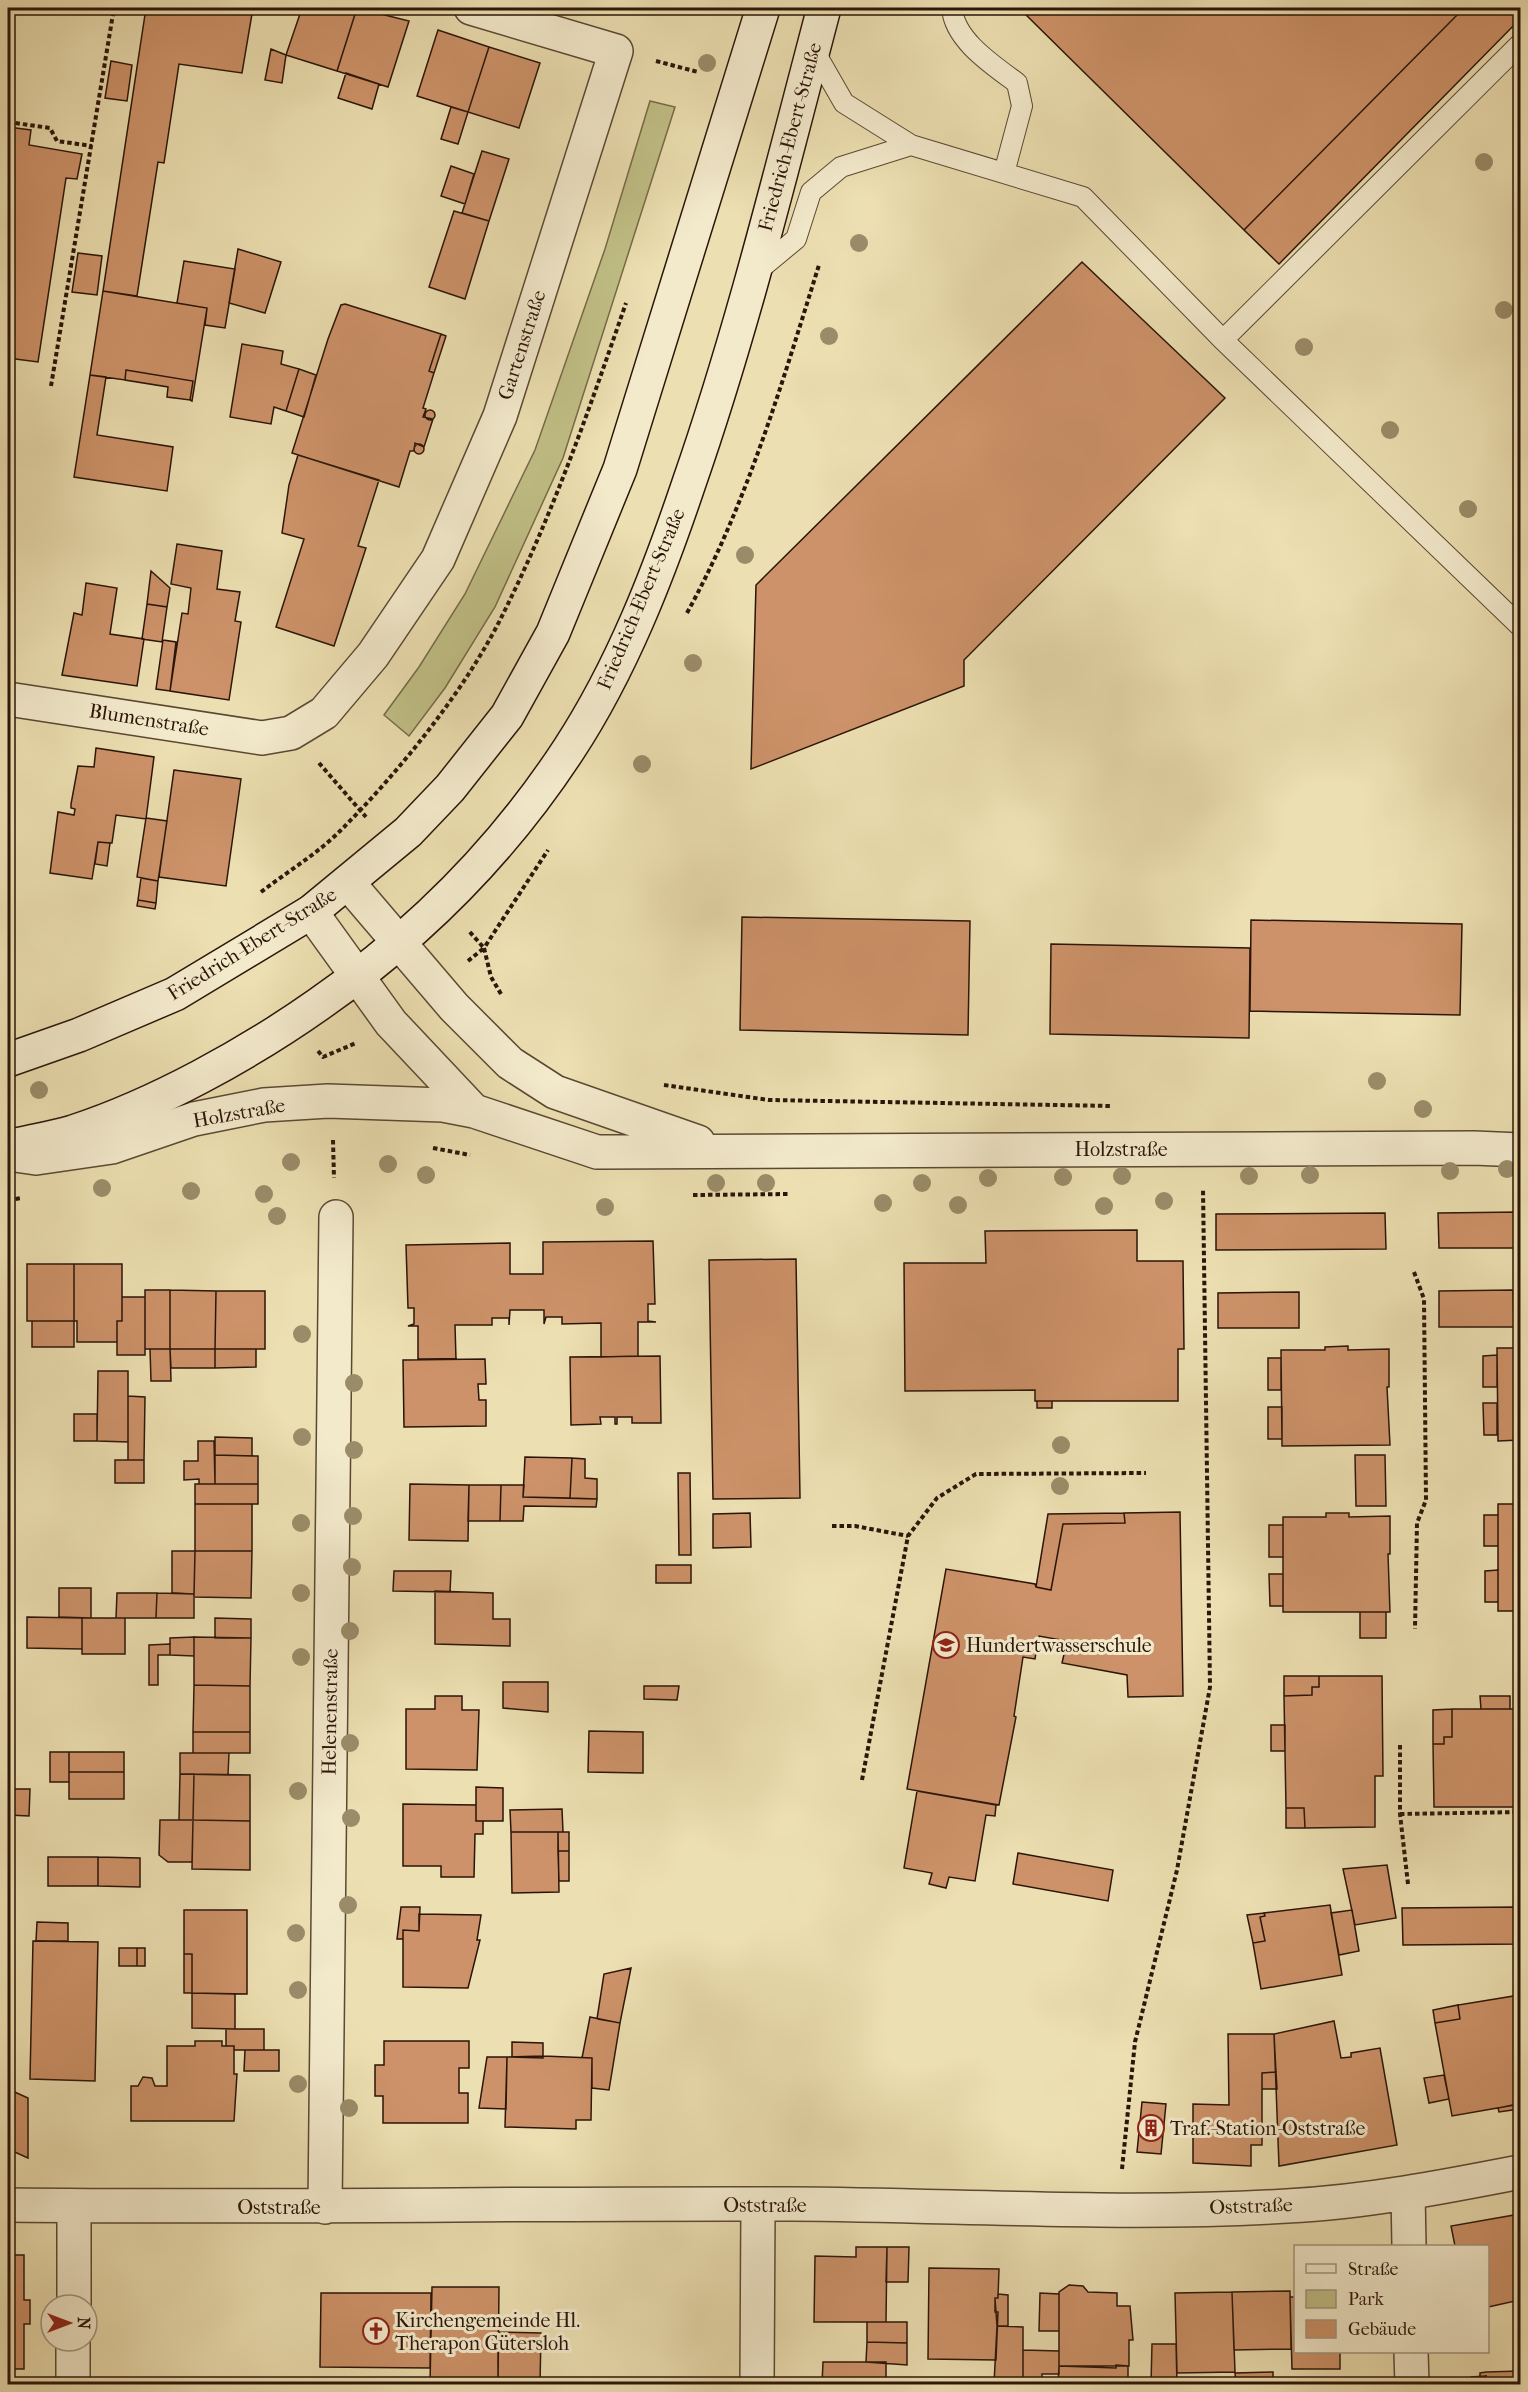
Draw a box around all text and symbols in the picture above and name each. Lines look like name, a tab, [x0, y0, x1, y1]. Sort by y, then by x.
street label: Friedrich-Ebert-Straße	[754, 40, 826, 234]
street label: Gartenstraße	[493, 287, 551, 403]
street label: Friedrich-Ebert-Straße	[592, 505, 690, 693]
street label: Blumenstraße	[87, 699, 211, 741]
street label: Friedrich-Ebert-Straße	[163, 883, 341, 1005]
street label: Holzstraße	[191, 1094, 287, 1132]
street label: Holzstraße	[1074, 1138, 1168, 1161]
school or university icon: Hundertwasserschule	[931, 1630, 961, 1660]
place label: Hundertwasserschule	[966, 1634, 1152, 1657]
street label: Helenenstraße	[317, 1648, 343, 1776]
building icon: Traf.-Station-Oststraße	[1136, 2113, 1166, 2143]
place label: Traf.-Station-Oststraße	[1170, 2117, 1366, 2140]
street label: Oststraße	[1209, 2193, 1293, 2219]
street label: Oststraße	[723, 2194, 807, 2217]
street label: Oststraße	[237, 2196, 321, 2219]
legend	[1294, 2245, 1489, 2353]
text: Straße	[1348, 2259, 1399, 2280]
text: Park	[1348, 2289, 1385, 2310]
north arrow	[39, 2293, 99, 2353]
place label: Kirchengemeinde Hl. Therapon Gütersloh	[395, 2309, 580, 2355]
church icon: Kirchengemeinde Hl. Therapon Gütersloh	[361, 2316, 391, 2346]
text: N	[74, 2317, 93, 2330]
text: Gebäude	[1348, 2319, 1416, 2340]

